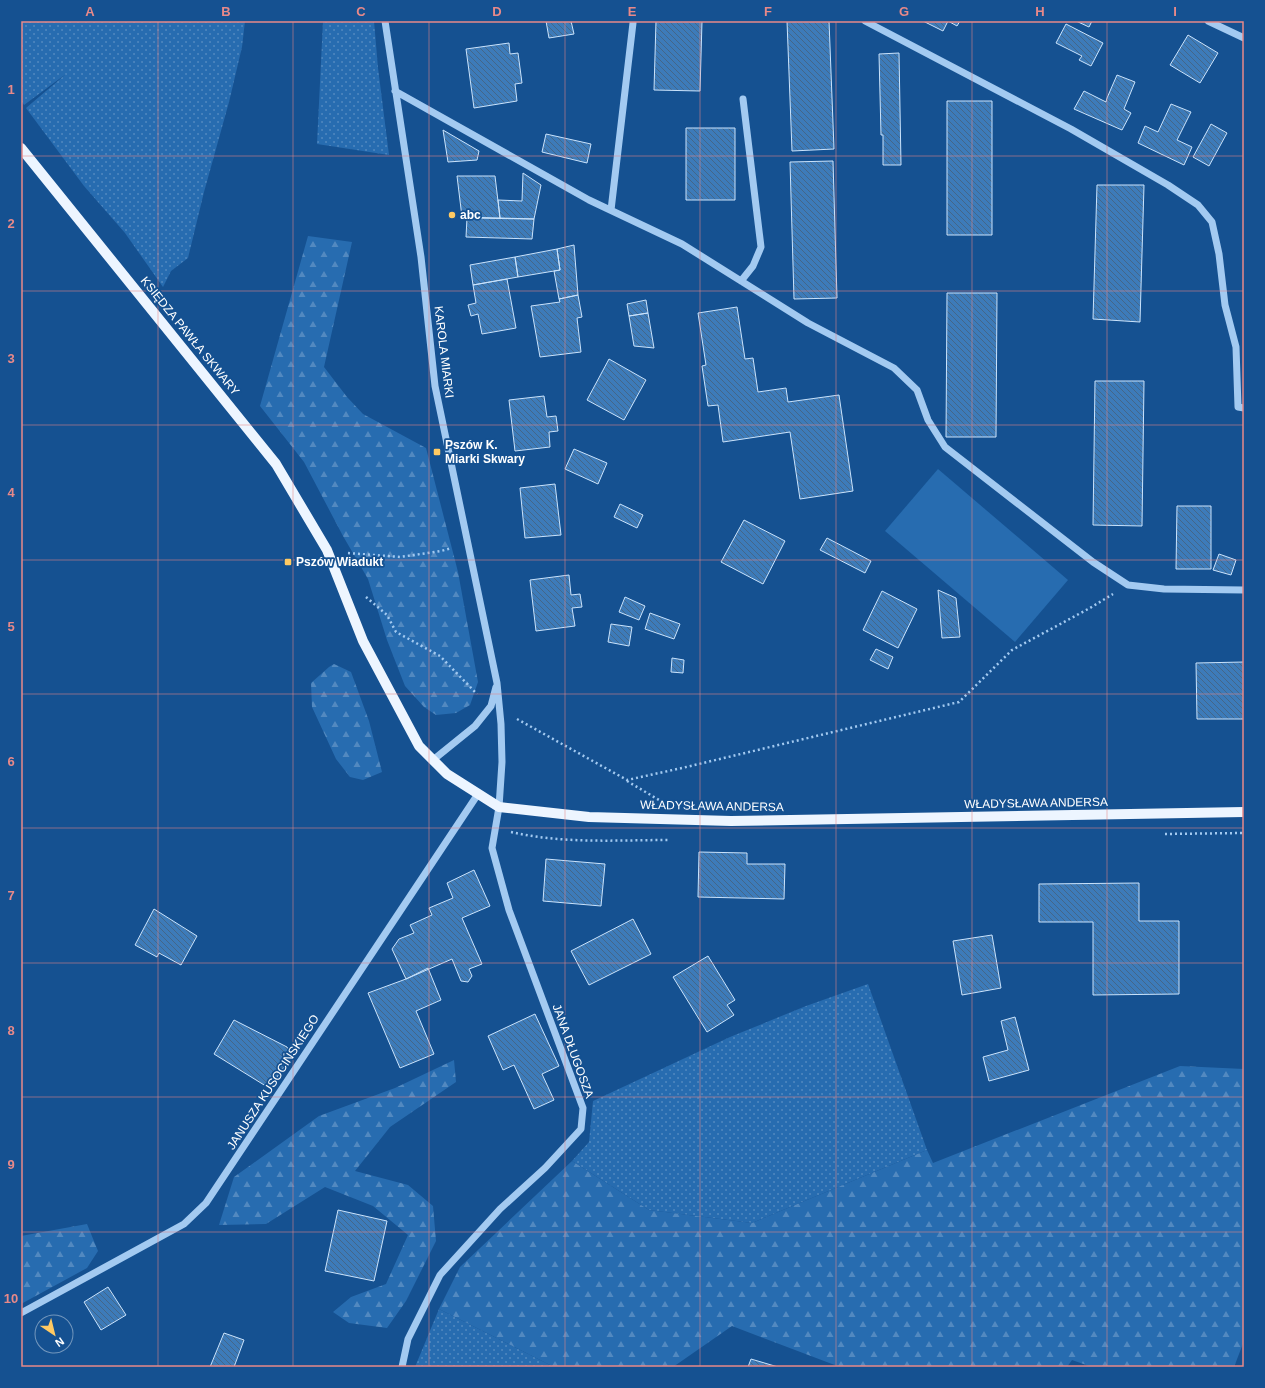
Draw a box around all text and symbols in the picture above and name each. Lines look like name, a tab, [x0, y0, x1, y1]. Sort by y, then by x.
text: A	[85, 4, 95, 19]
text: B	[221, 4, 231, 19]
text: C	[356, 4, 366, 19]
text: D	[492, 4, 502, 19]
text: E	[628, 4, 637, 19]
text: F	[764, 4, 772, 19]
text: G	[899, 4, 909, 19]
text: H	[1035, 4, 1045, 19]
text: I	[1173, 4, 1177, 19]
text: 1	[7, 82, 15, 97]
place label: abc	[460, 208, 481, 222]
marker: abc	[447, 210, 457, 220]
text: 2	[7, 216, 15, 231]
street label: KSIĘDZA PAWŁA SKWARY	[138, 274, 242, 398]
street label: KAROLA MIARKI	[431, 305, 457, 399]
text: 3	[7, 351, 15, 366]
place label: Pszów K. Miarki Skwary	[445, 438, 525, 466]
marker: Pszów K. Miarki Skwary	[432, 447, 442, 457]
text: 4	[7, 485, 15, 500]
place label: Pszów Wiadukt	[296, 555, 383, 569]
marker: Pszów Wiadukt	[283, 557, 293, 567]
text: 5	[7, 619, 15, 634]
text: 6	[7, 754, 15, 769]
street label: WŁADYSŁAWA ANDERSA	[964, 795, 1108, 811]
street label: WŁADYSŁAWA ANDERSA	[640, 798, 784, 814]
text: 7	[7, 888, 15, 903]
street label: JANA DŁUGOSZA	[549, 1002, 597, 1100]
street label: JANUSZA KUSOCIŃSKIEGO	[223, 1011, 322, 1152]
text: 8	[7, 1023, 15, 1038]
text: 9	[7, 1157, 15, 1172]
text: 10	[4, 1291, 18, 1306]
north arrow	[34, 1314, 74, 1354]
text: N	[53, 1335, 66, 1349]

